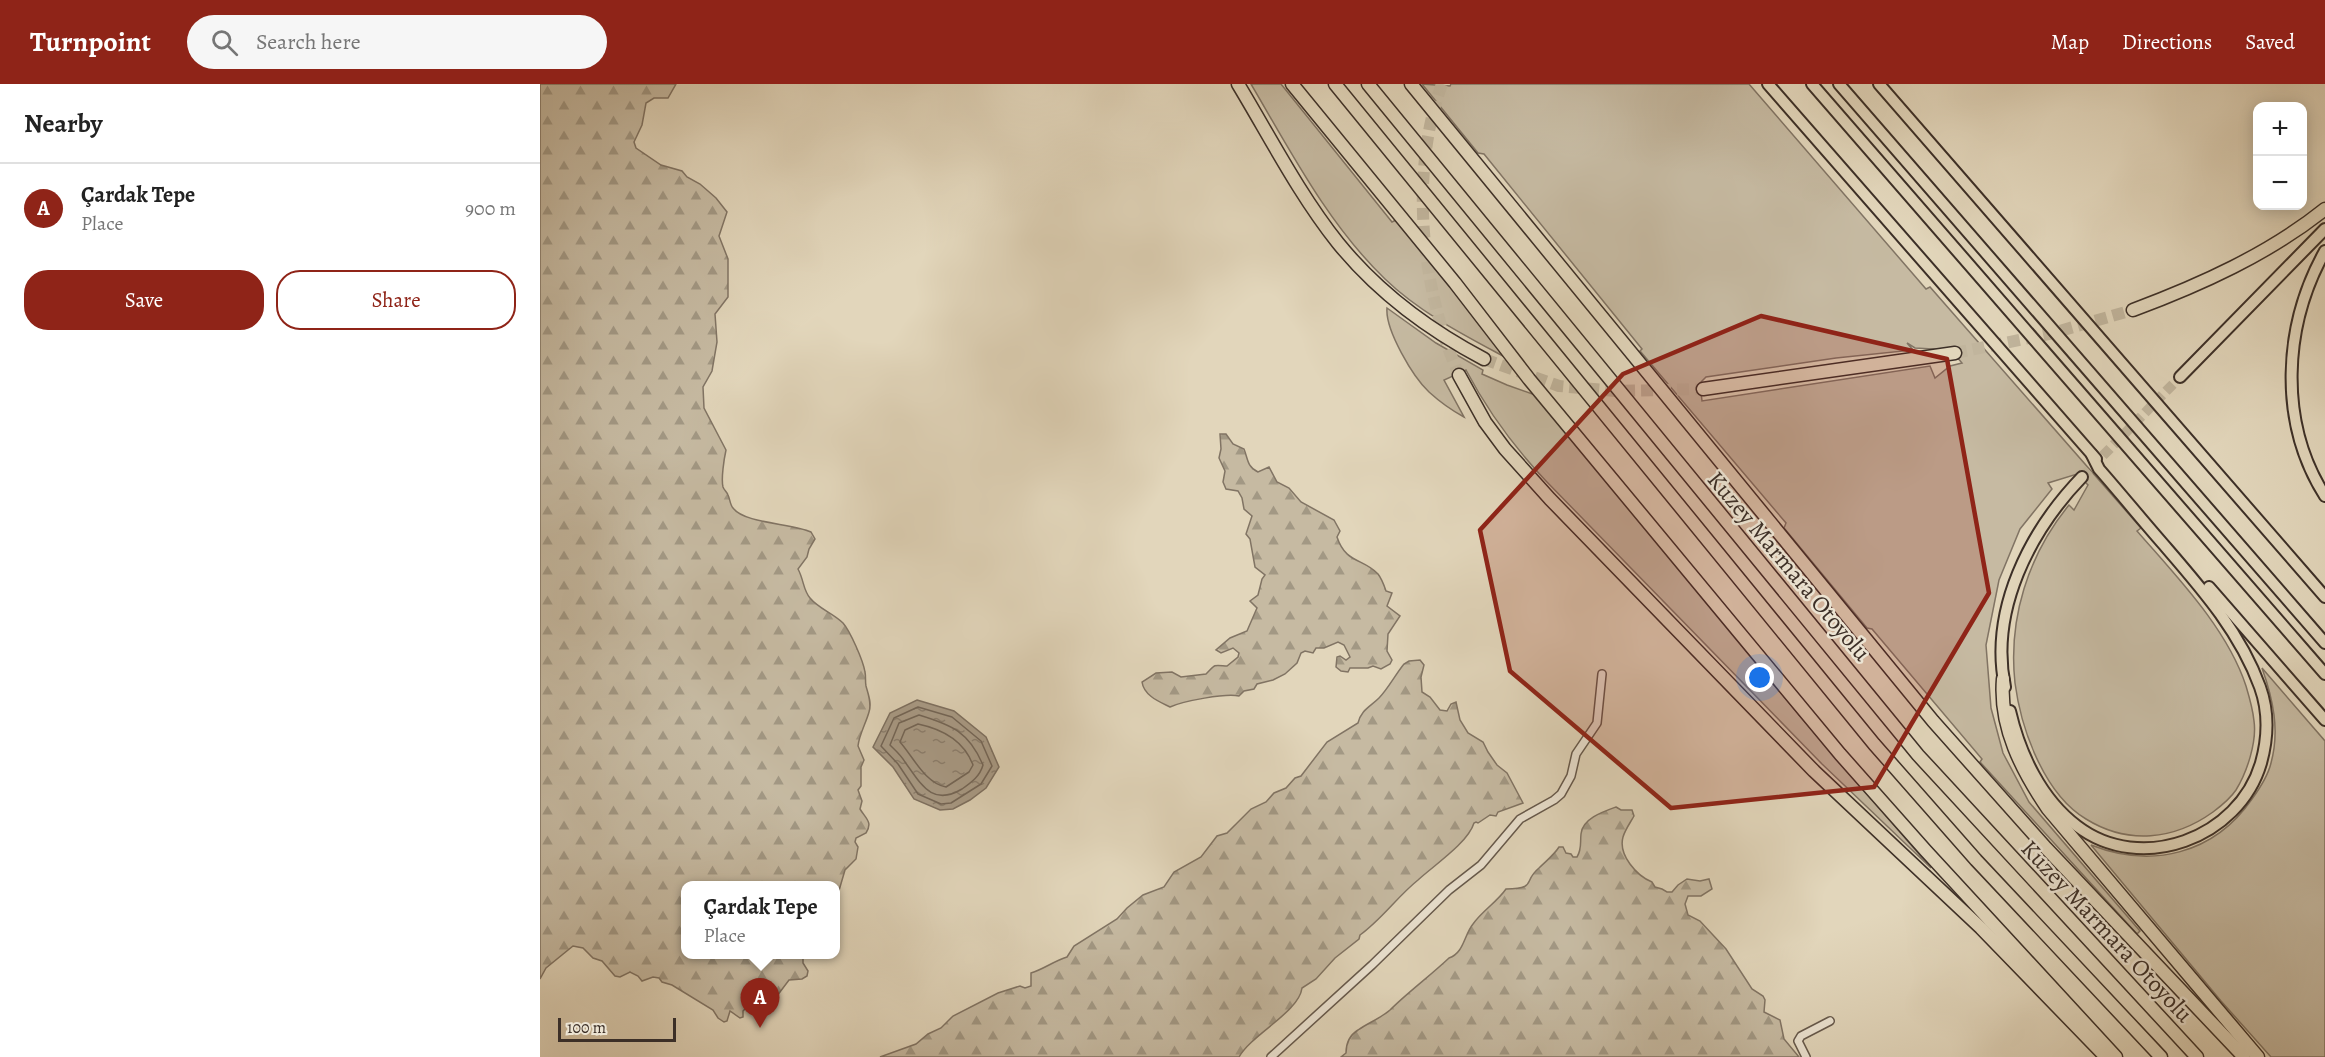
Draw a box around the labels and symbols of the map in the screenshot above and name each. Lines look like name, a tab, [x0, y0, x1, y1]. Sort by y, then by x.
street label: Kuzey Marmara Otoyolu	[1700, 464, 1878, 668]
your location	[1745, 663, 1774, 692]
street label: Kuzey Marmara Otoyolu	[2014, 833, 2200, 1029]
pin: A	[740, 978, 780, 1028]
scale bar	[558, 1015, 676, 1042]

